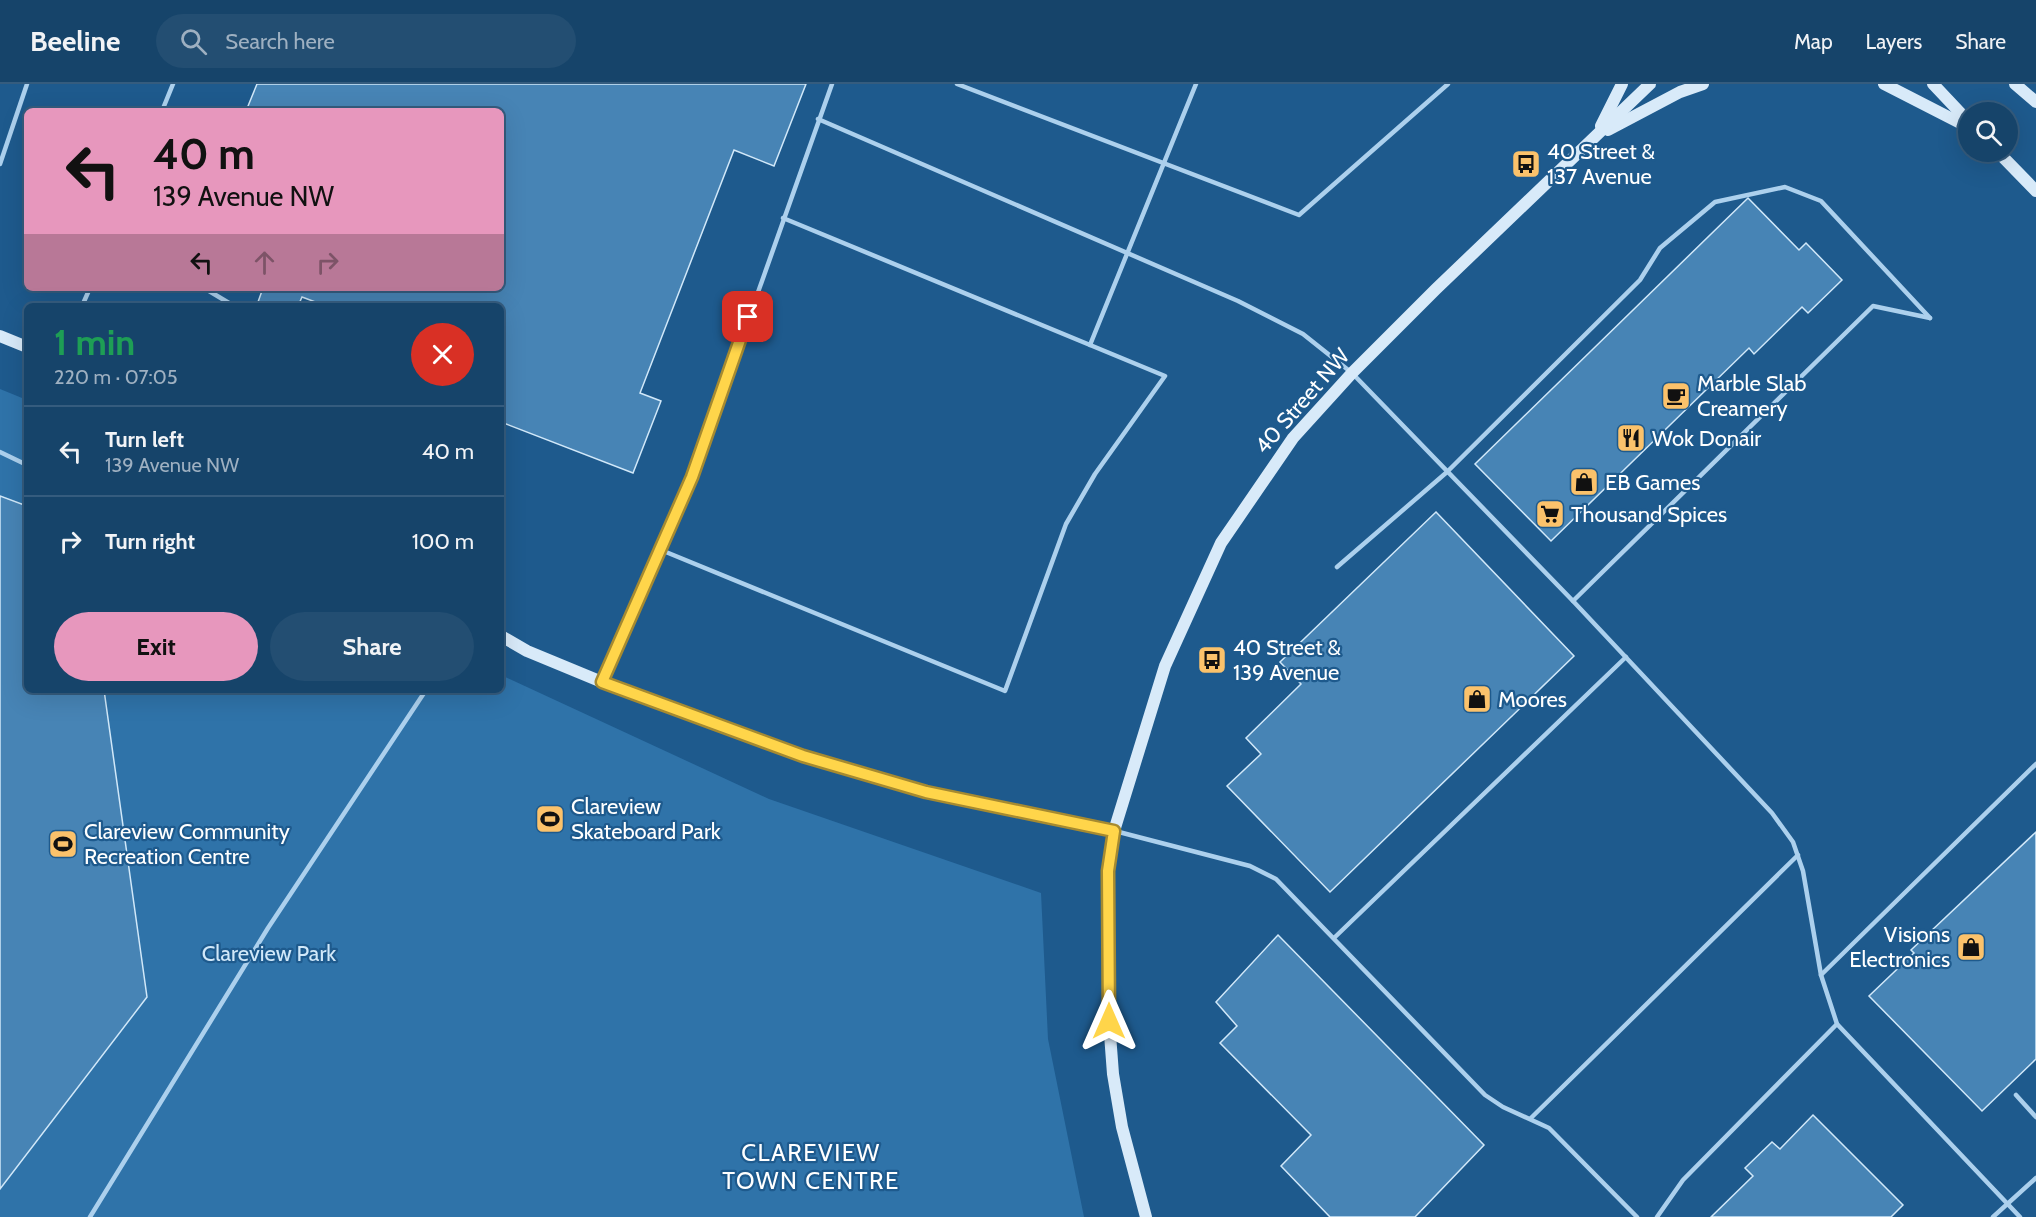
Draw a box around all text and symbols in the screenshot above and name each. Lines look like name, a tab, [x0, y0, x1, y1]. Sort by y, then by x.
search box	[156, 14, 576, 68]
text: Beeline	[30, 24, 120, 58]
icon: search	[177, 25, 210, 58]
text: Search here	[225, 28, 335, 55]
text: Map	[1794, 29, 1833, 54]
text: Layers	[1866, 29, 1922, 54]
text: Share	[1955, 29, 2006, 54]
map controls	[1958, 102, 2018, 162]
button: search	[1958, 102, 2018, 162]
text: 40 m	[153, 128, 255, 180]
icon: left	[54, 132, 132, 210]
place label: 40 Street & 137 Avenue	[1547, 138, 1656, 190]
bus stop icon: 40 Street & 137 Avenue	[1510, 148, 1542, 180]
text: 139 Avenue NW	[153, 180, 334, 213]
icon: left	[185, 246, 218, 279]
icon: ahead	[248, 246, 281, 279]
icon: right	[311, 246, 344, 279]
pin	[722, 291, 773, 342]
icon: arrive	[731, 300, 764, 333]
text: 1 min	[54, 320, 135, 364]
button: close	[411, 323, 474, 386]
street label: 40 Street NW	[1249, 343, 1355, 459]
text: 220 m · 07:05	[54, 365, 177, 389]
place label: Marble Slab Creamery	[1697, 370, 1806, 422]
cafe icon: Marble Slab Creamery	[1660, 380, 1692, 412]
restaurant icon: Wok Donair	[1615, 422, 1647, 454]
place label: Wok Donair	[1652, 425, 1761, 452]
text: Turn left	[105, 426, 184, 453]
icon: left	[54, 435, 87, 468]
text: 40 m	[422, 438, 474, 465]
text: 139 Avenue NW	[105, 453, 239, 477]
shop icon: EB Games	[1568, 466, 1600, 498]
place label: EB Games	[1605, 469, 1700, 496]
supermarket icon: Thousand Spices	[1534, 498, 1566, 530]
place label: Thousand Spices	[1571, 501, 1727, 528]
icon: right	[54, 525, 87, 558]
text: Turn right	[105, 528, 195, 555]
text: 100 m	[412, 528, 474, 555]
button: Exit	[54, 612, 258, 681]
button: Share	[270, 612, 474, 681]
place label: 40 Street & 139 Avenue	[1233, 634, 1342, 686]
bus stop icon: 40 Street & 139 Avenue	[1196, 644, 1228, 676]
shop icon: Moores	[1461, 683, 1493, 715]
place label: Moores	[1498, 686, 1567, 713]
place label: Clareview Skateboard Park	[571, 793, 721, 845]
sports icon: Clareview Skateboard Park	[534, 803, 566, 835]
place label: Clareview Community Recreation Centre	[84, 818, 290, 870]
sports icon: Clareview Community Recreation Centre	[47, 828, 79, 860]
place label: Visions Electronics	[1849, 921, 1950, 973]
shop icon: Visions Electronics	[1955, 931, 1987, 963]
park label: Clareview Park	[202, 940, 336, 967]
position arrow	[1077, 989, 1141, 1053]
district label: CLAREVIEW TOWN CENTRE	[722, 1138, 900, 1195]

